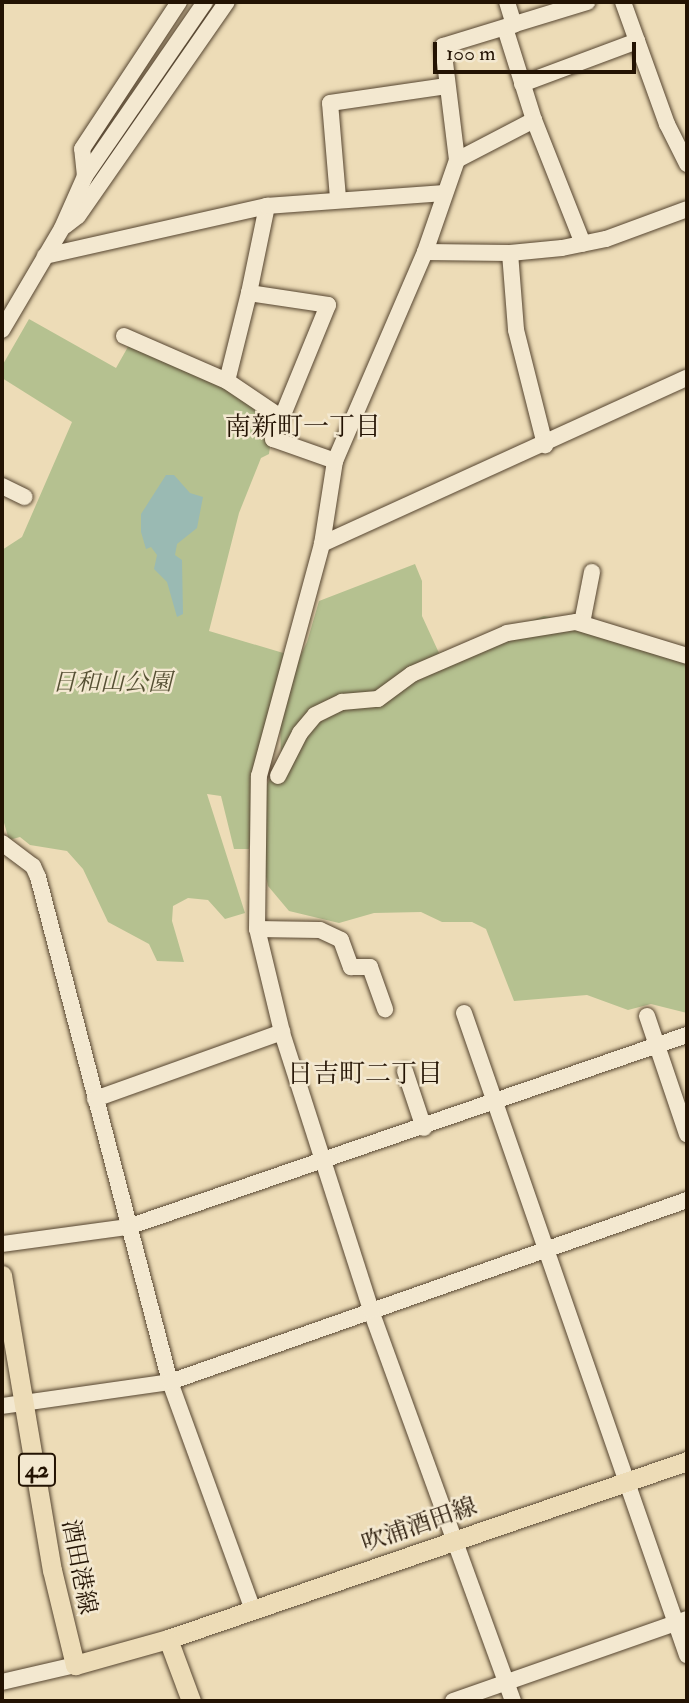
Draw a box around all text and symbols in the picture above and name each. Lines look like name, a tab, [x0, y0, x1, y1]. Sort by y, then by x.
scale bar	[437, 28, 640, 72]
text: 100 m	[446, 40, 496, 67]
district label: 南新町一丁目	[225, 412, 381, 444]
park label: 日和山公園	[52, 669, 172, 697]
district label: 日吉町二丁目	[287, 1059, 443, 1091]
road number: 42	[18, 1450, 56, 1490]
street label: 吹浦酒田線	[358, 1492, 480, 1558]
street label: 酒田港線	[56, 1517, 102, 1617]

